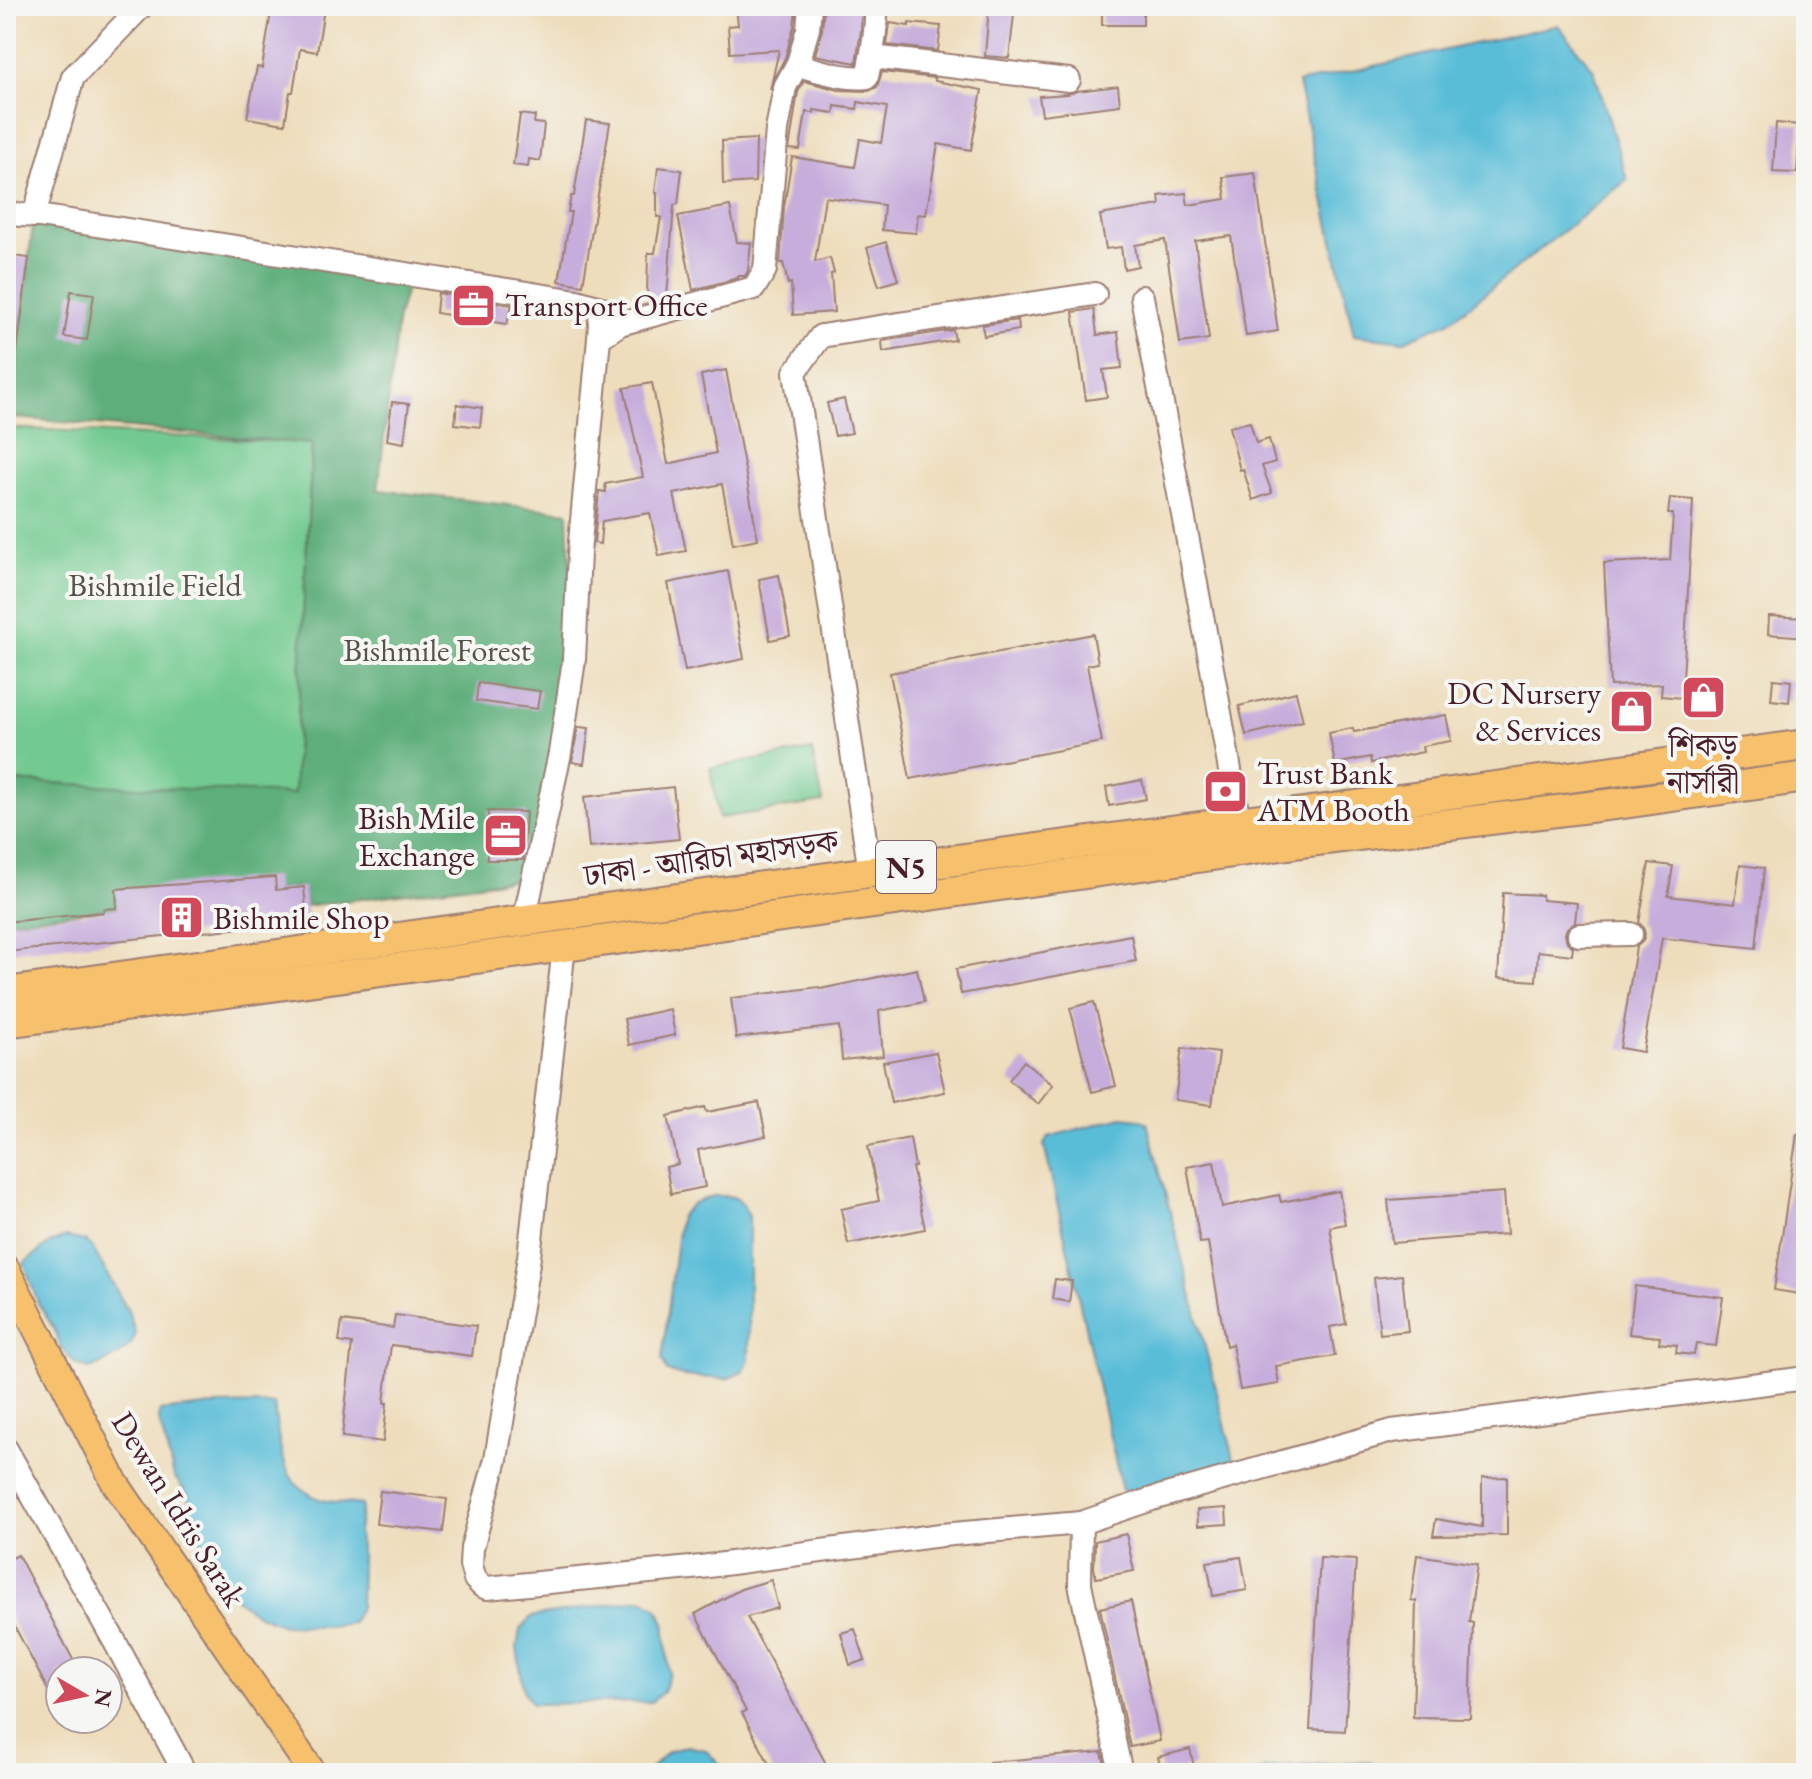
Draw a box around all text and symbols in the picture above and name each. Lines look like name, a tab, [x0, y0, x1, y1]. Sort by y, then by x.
office icon: Transport Office	[450, 281, 498, 329]
place label: Transport Office	[505, 284, 708, 326]
park label: Bishmile Field	[68, 564, 242, 606]
park label: Bishmile Forest	[343, 629, 531, 671]
place label: DC Nursery & Services	[1447, 672, 1602, 751]
shop icon: শিকড় নার্সারী	[1679, 674, 1727, 722]
shop icon: DC Nursery & Services	[1608, 687, 1656, 735]
place label: শিকড় নার্সারী	[1666, 724, 1739, 803]
place label: Trust Bank ATM Booth	[1256, 752, 1410, 831]
bank icon: Trust Bank ATM Booth	[1202, 767, 1250, 815]
place label: Bish Mile Exchange	[358, 797, 475, 876]
office icon: Bish Mile Exchange	[482, 812, 530, 860]
street label: ঢাকা - আরিচা মহাসড়ক	[580, 819, 842, 897]
road number: N5	[876, 841, 936, 893]
building icon: Bishmile Shop	[158, 894, 206, 942]
place label: Bishmile Shop	[213, 897, 390, 939]
street label: Dewan Idris Sarak	[102, 1403, 256, 1615]
north arrow	[44, 1655, 124, 1735]
text: N	[88, 1687, 119, 1709]

